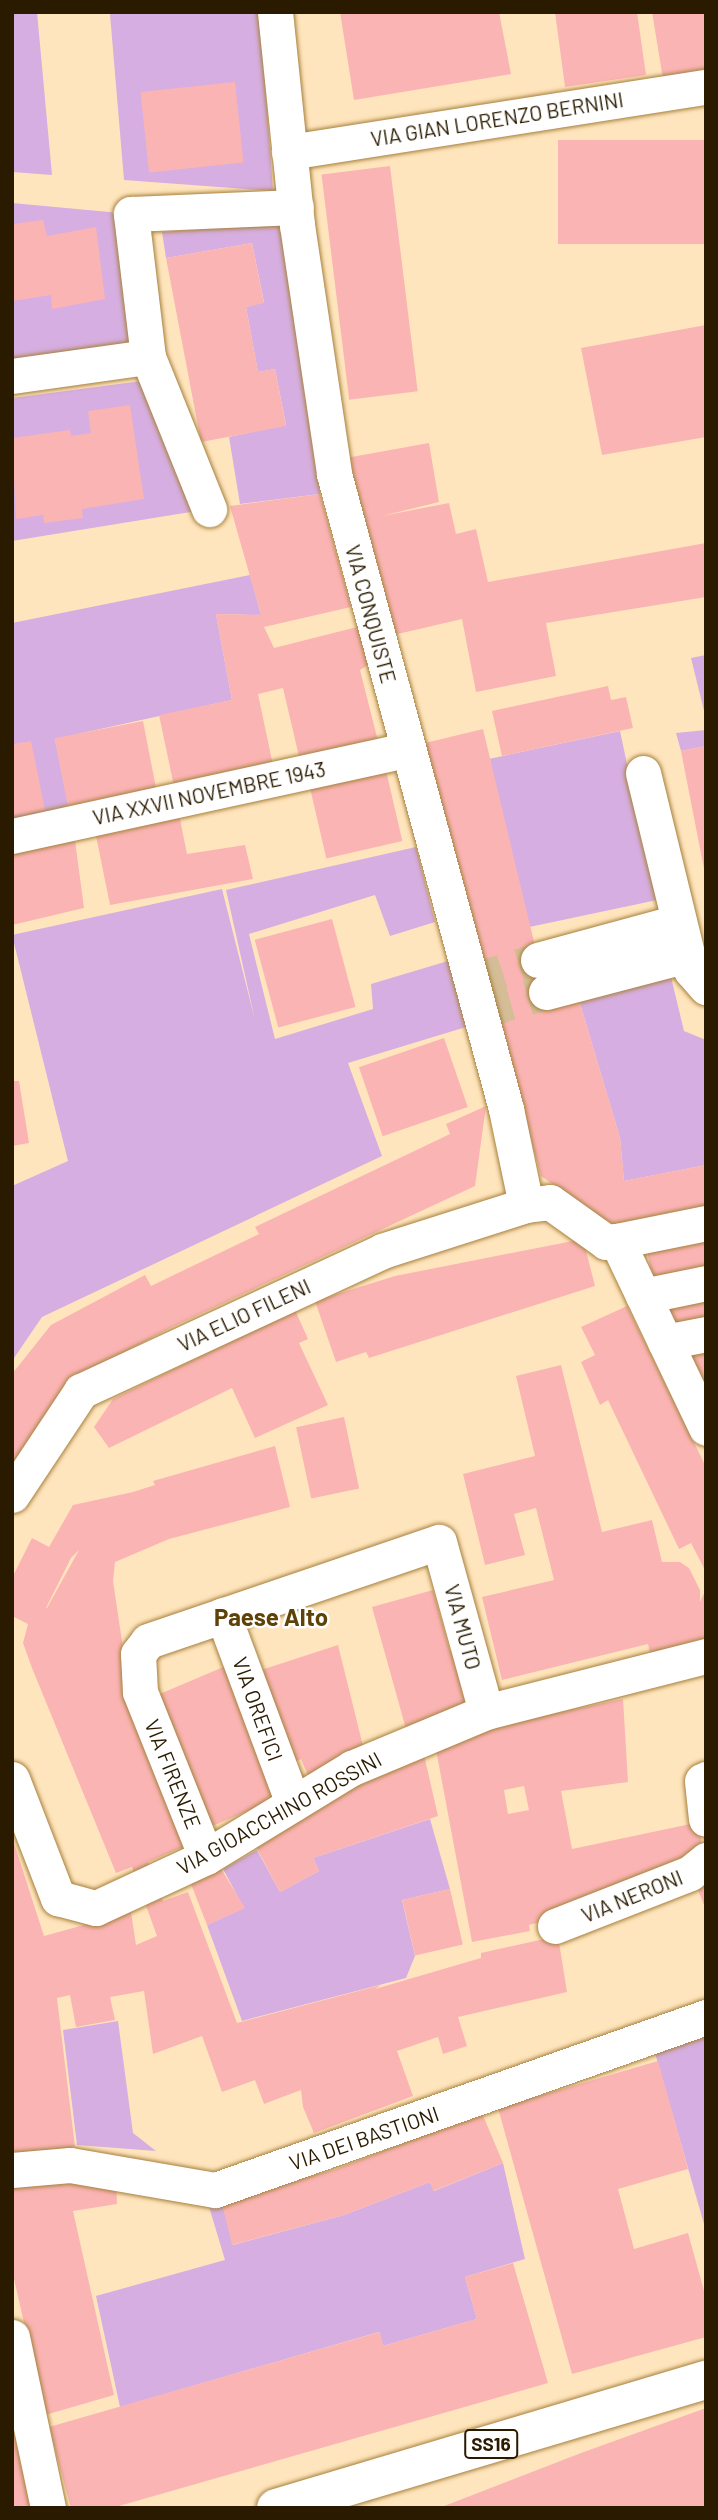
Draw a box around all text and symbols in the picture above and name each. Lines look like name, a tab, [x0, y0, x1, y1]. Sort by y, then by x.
street label: VIA GIAN LORENZO BERNINI	[369, 87, 625, 151]
street label: VIA CONQUISTE	[340, 542, 402, 686]
street label: VIA XXVII NOVEMBRE 1943	[90, 756, 328, 830]
street label: VIA ELIO FILENI	[174, 1273, 314, 1357]
street label: VIA MUTO	[440, 1582, 486, 1672]
district label: Paese Alto	[214, 1603, 328, 1631]
street label: VIA OREFICI	[228, 1654, 288, 1764]
street label: VIA FIRENZE	[140, 1715, 206, 1833]
street label: VIA GIOACCHINO ROSSINI	[172, 1746, 386, 1880]
street label: VIA NERONI	[578, 1864, 686, 1928]
street label: VIA DEI BASTIONI	[286, 2101, 442, 2175]
road number: SS16	[463, 2428, 519, 2460]

